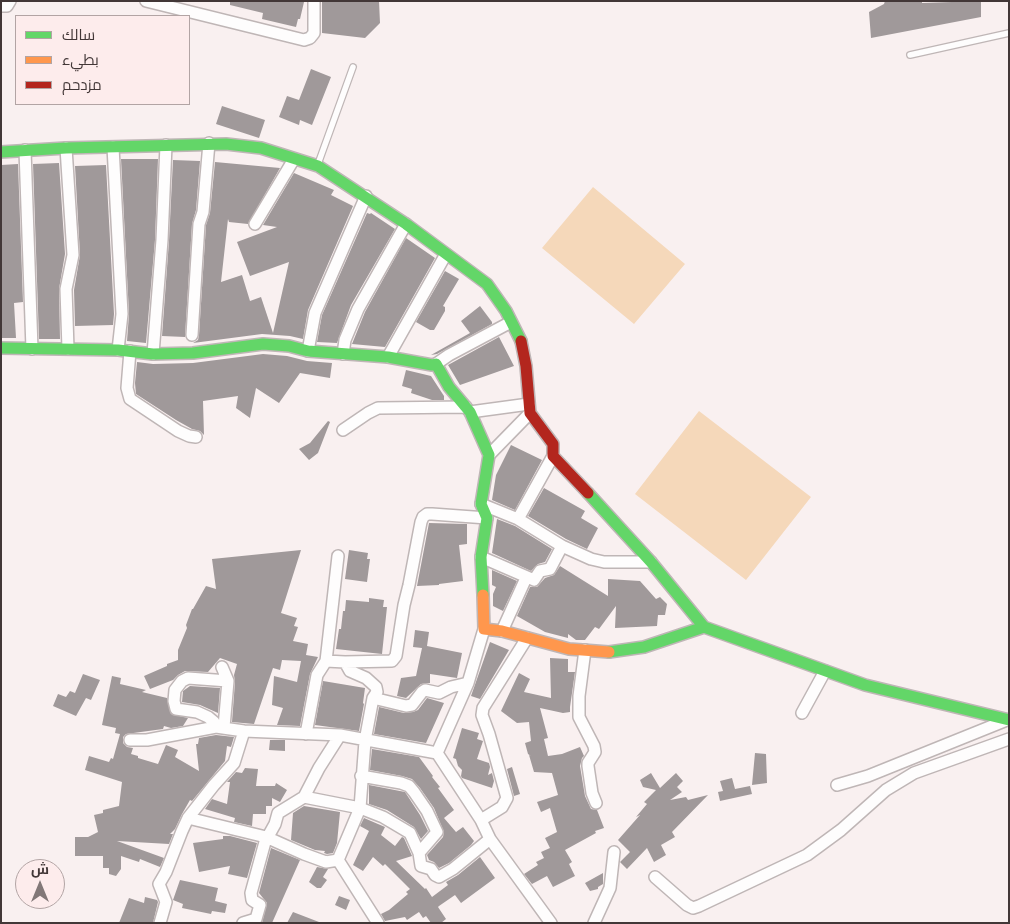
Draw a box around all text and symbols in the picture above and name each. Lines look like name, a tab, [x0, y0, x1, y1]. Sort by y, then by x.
legend	[15, 15, 190, 105]
text: سالك	[62, 26, 95, 44]
text: بطيء	[62, 51, 99, 69]
text: مزدحم	[62, 76, 102, 94]
north arrow	[15, 859, 65, 909]
text: ش	[31, 861, 49, 878]

